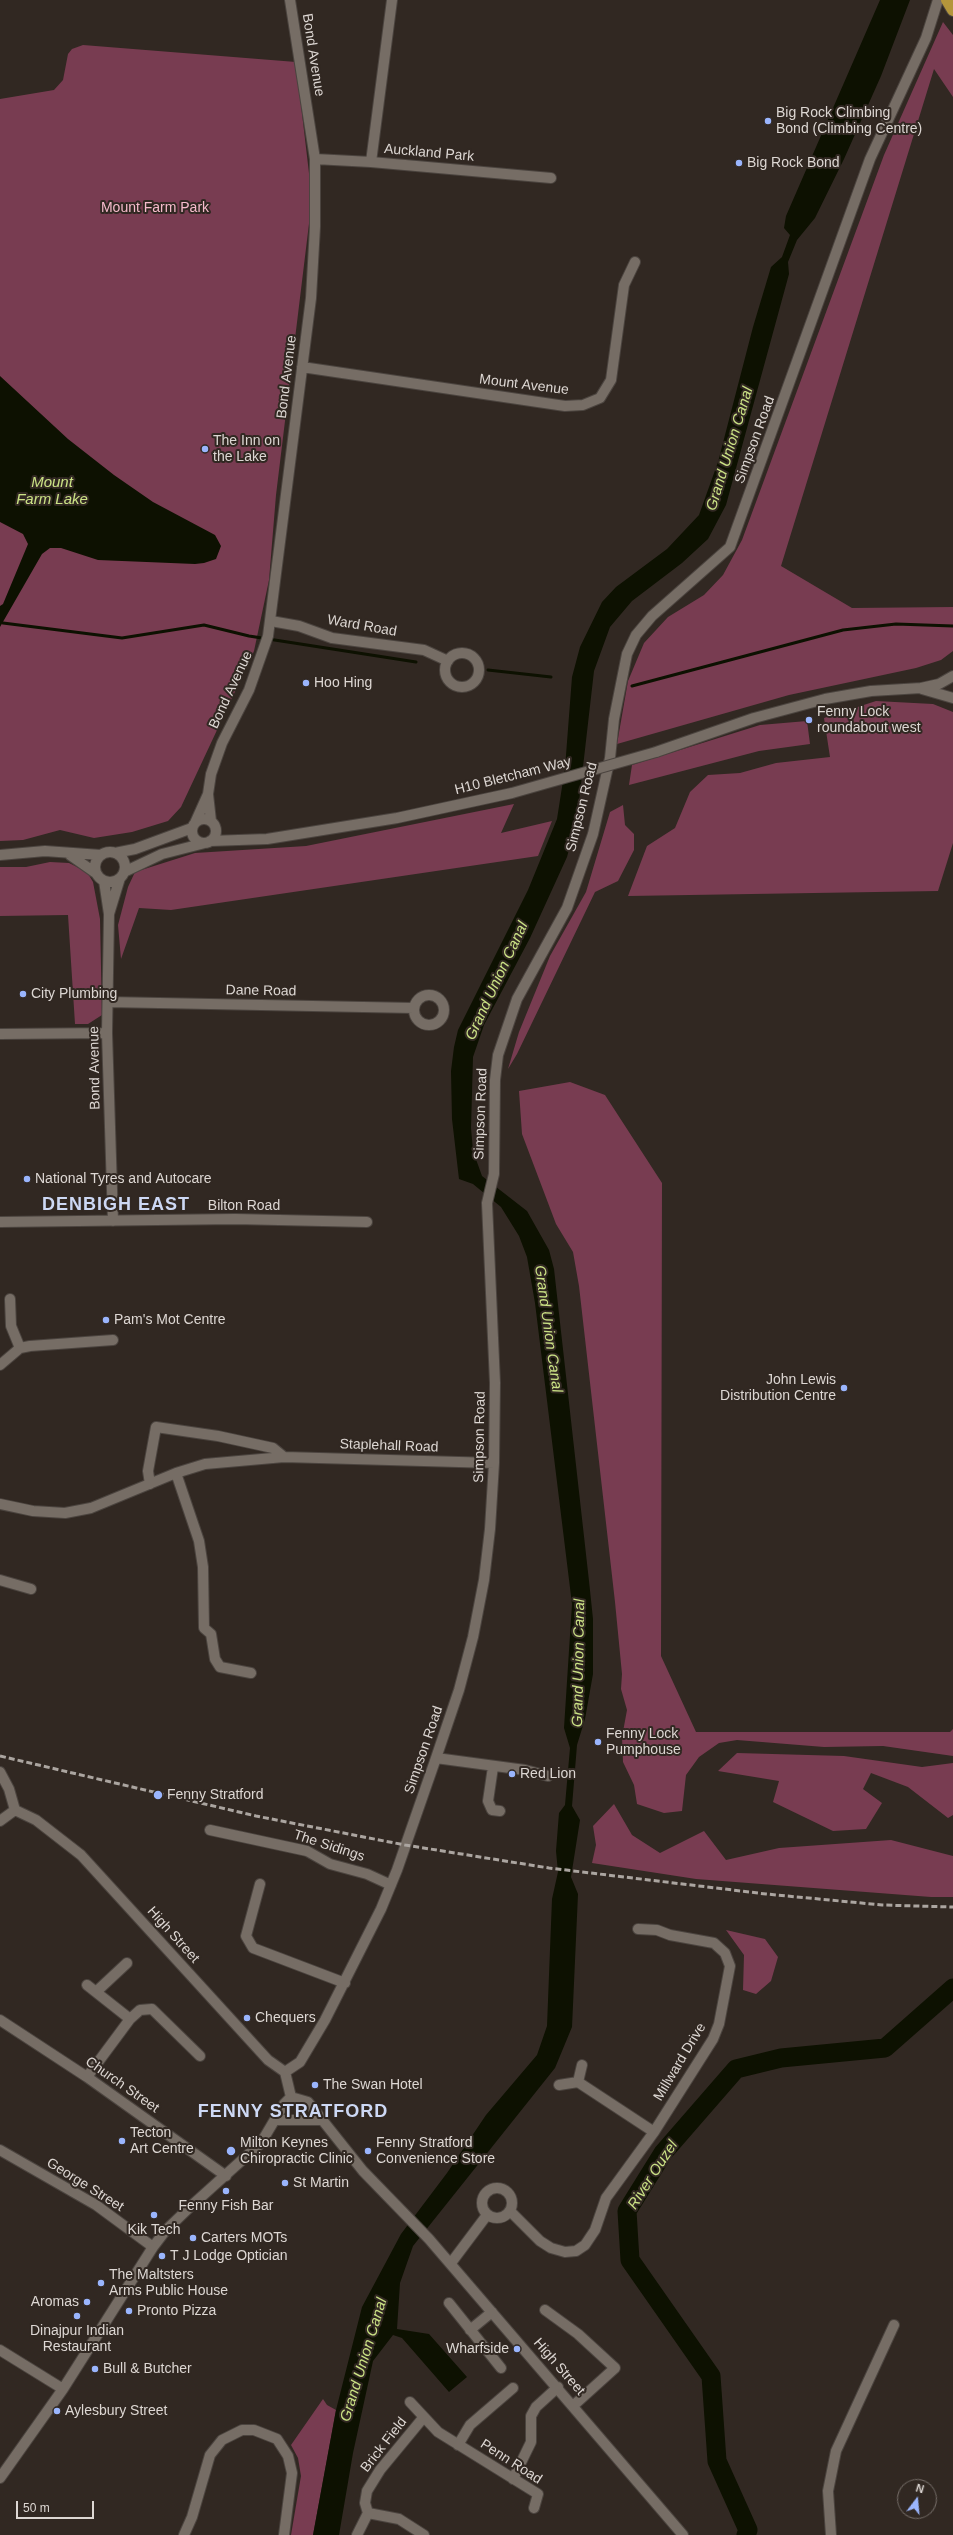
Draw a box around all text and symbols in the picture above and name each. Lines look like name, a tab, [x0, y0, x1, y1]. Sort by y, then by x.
street label: Bond Avenue	[298, 12, 328, 98]
place label: Big Rock Climbing Bond (Climbing Centre)	[776, 105, 922, 138]
marker: Big Rock Climbing Bond (Climbing Centre)	[763, 116, 773, 126]
street label: Auckland Park	[383, 141, 475, 165]
place label: Big Rock Bond	[747, 155, 840, 171]
marker: Big Rock Bond	[734, 158, 744, 168]
park label: Mount Farm Park	[101, 200, 209, 216]
street label: Bond Avenue	[274, 334, 300, 420]
street label: Mount Avenue	[478, 371, 570, 399]
water label: Grand Union Canal	[703, 385, 757, 513]
street label: Simpson Road	[731, 394, 779, 486]
place label: The Inn on the Lake	[213, 433, 280, 466]
marker: The Inn on the Lake	[200, 444, 210, 454]
water label: Mount Farm Lake	[16, 474, 88, 509]
street label: Ward Road	[326, 612, 398, 640]
street label: Bond Avenue	[206, 648, 256, 732]
place label: Hoo Hing	[314, 675, 372, 691]
marker: Hoo Hing	[301, 678, 311, 688]
place label: Fenny Lock roundabout west	[817, 704, 921, 736]
marker: Fenny Lock roundabout west	[804, 715, 814, 725]
street label: H10 Bletcham Way	[453, 753, 573, 799]
street label: Simpson Road	[563, 760, 601, 854]
water label: Grand Union Canal	[462, 919, 532, 1043]
street label: Dane Road	[225, 982, 297, 1000]
place label: City Plumbing	[31, 986, 117, 1002]
marker: City Plumbing	[18, 989, 28, 999]
street label: Bond Avenue	[86, 1026, 104, 1110]
street label: Simpson Road	[471, 1068, 491, 1160]
place label: National Tyres and Autocare	[35, 1171, 212, 1187]
marker: National Tyres and Autocare	[22, 1174, 32, 1184]
district label: DENBIGH EAST	[42, 1194, 190, 1216]
street label: Bilton Road	[208, 1198, 280, 1214]
water label: Grand Union Canal	[530, 1264, 566, 1394]
place label: Pam's Mot Centre	[114, 1312, 226, 1328]
marker: Pam's Mot Centre	[101, 1315, 111, 1325]
place label: John Lewis Distribution Centre	[720, 1372, 836, 1404]
marker: John Lewis Distribution Centre	[839, 1383, 849, 1393]
street label: Simpson Road	[471, 1391, 489, 1483]
street label: Staplehall Road	[339, 1436, 439, 1456]
water label: Grand Union Canal	[569, 1599, 589, 1727]
street label: Simpson Road	[401, 1704, 447, 1796]
place label: Fenny Lock Pumphouse	[606, 1726, 681, 1758]
marker: Fenny Lock Pumphouse	[593, 1737, 603, 1747]
place label: Red Lion	[520, 1766, 576, 1782]
marker: Red Lion	[507, 1769, 517, 1779]
place label: Fenny Stratford	[167, 1787, 263, 1803]
marker: Fenny Stratford	[152, 1789, 164, 1801]
street label: The Sidings	[291, 1827, 367, 1865]
street label: High Street	[143, 1903, 203, 1967]
place label: Chequers	[255, 2010, 316, 2026]
marker: Chequers	[242, 2013, 252, 2023]
street label: Millward Drive	[650, 2020, 710, 2104]
street label: Church Street	[82, 2053, 162, 2117]
place label: The Swan Hotel	[323, 2077, 423, 2093]
marker: The Swan Hotel	[310, 2080, 320, 2090]
district label: FENNY STRATFORD	[198, 2101, 388, 2123]
place label: Tecton Art Centre	[130, 2125, 194, 2158]
place label: Milton Keynes Chiropractic Clinic	[240, 2135, 353, 2168]
place label: Fenny Stratford Convenience Store	[376, 2135, 495, 2168]
marker: Tecton Art Centre	[117, 2136, 127, 2146]
water label: River Ouzel	[624, 2137, 682, 2213]
marker: Milton Keynes Chiropractic Clinic	[225, 2145, 237, 2157]
marker: Fenny Stratford Convenience Store	[363, 2146, 373, 2156]
street label: George Street	[43, 2155, 127, 2215]
place label: St Martin	[293, 2175, 349, 2191]
marker: St Martin	[280, 2178, 290, 2188]
marker: Fenny Fish Bar	[221, 2186, 231, 2196]
place label: Fenny Fish Bar	[179, 2198, 273, 2214]
marker: Kik Tech	[149, 2210, 159, 2220]
place label: Kik Tech	[128, 2222, 180, 2238]
place label: Carters MOTs	[201, 2230, 287, 2246]
marker: Carters MOTs	[188, 2233, 198, 2243]
place label: T J Lodge Optician	[170, 2248, 288, 2264]
marker: T J Lodge Optician	[157, 2251, 167, 2261]
place label: The Maltsters Arms Public House	[109, 2267, 228, 2300]
marker: The Maltsters Arms Public House	[96, 2278, 106, 2288]
place label: Aromas	[31, 2294, 79, 2310]
water label: Grand Union Canal	[337, 2296, 391, 2424]
marker: Aromas	[82, 2297, 92, 2307]
place label: Pronto Pizza	[137, 2303, 216, 2319]
marker: Pronto Pizza	[124, 2306, 134, 2316]
marker: Dinajpur Indian Restaurant	[72, 2311, 82, 2321]
place label: Dinajpur Indian Restaurant	[30, 2323, 124, 2356]
street label: High Street	[530, 2335, 588, 2399]
place label: Wharfside	[446, 2341, 509, 2357]
marker: Wharfside	[512, 2344, 522, 2354]
place label: Bull & Butcher	[103, 2361, 192, 2377]
marker: Bull & Butcher	[90, 2364, 100, 2374]
place label: Aylesbury Street	[65, 2403, 167, 2419]
marker: Aylesbury Street	[52, 2406, 62, 2416]
street label: Brick Field	[357, 2414, 411, 2476]
street label: Penn Road	[477, 2436, 545, 2488]
north arrow	[897, 2479, 937, 2519]
text: N	[915, 2482, 926, 2495]
scale bar	[18, 2493, 96, 2519]
text: 50 m	[23, 2501, 50, 2515]

